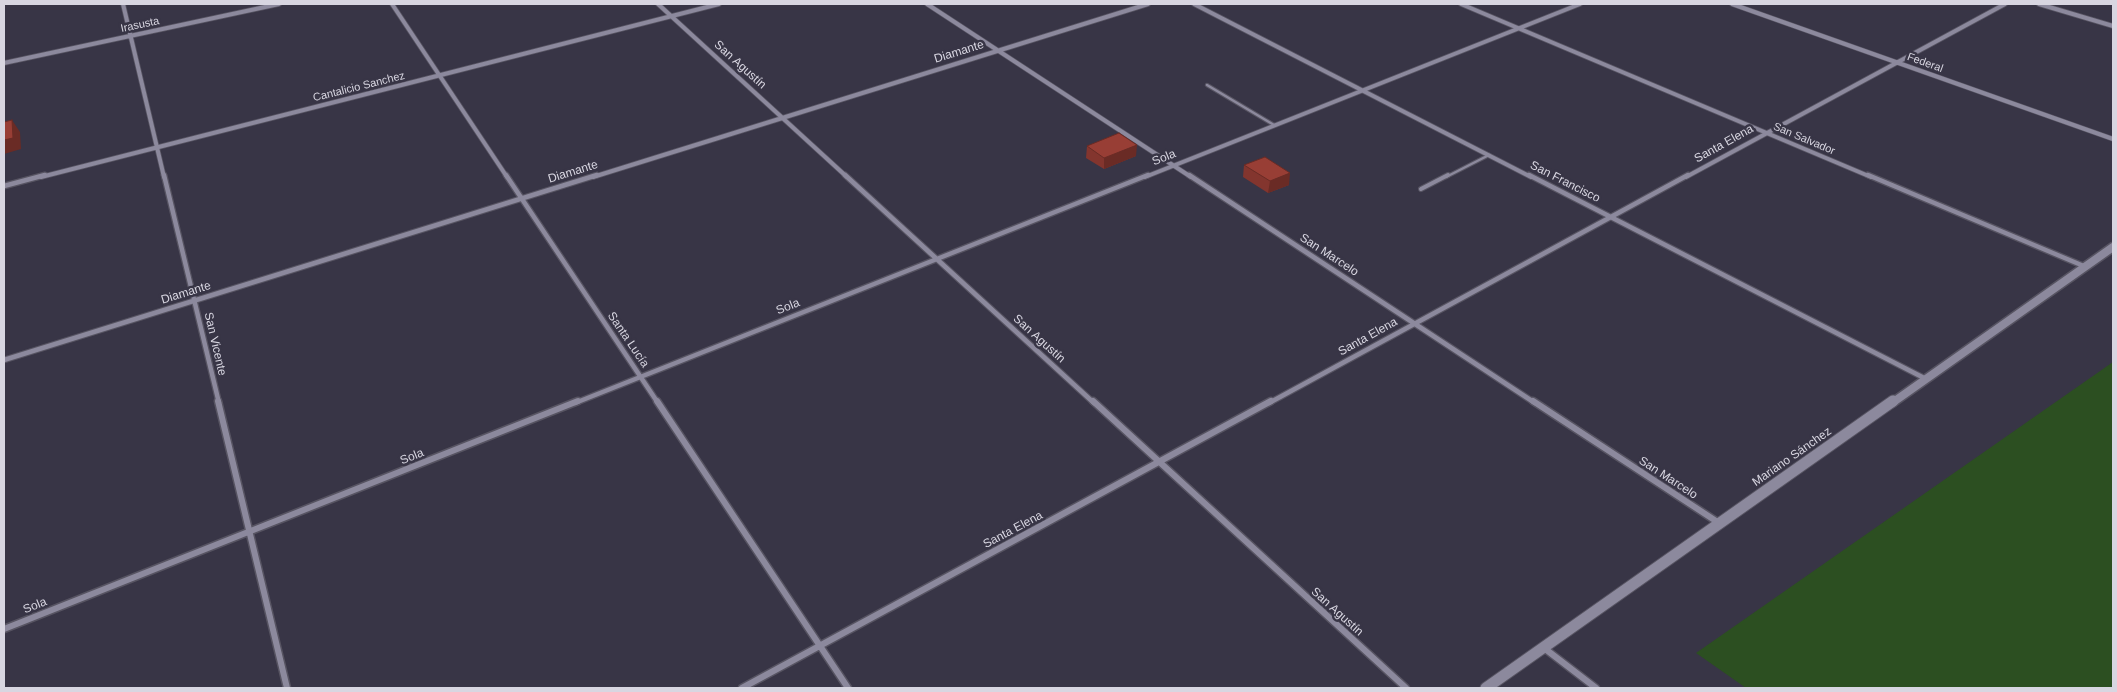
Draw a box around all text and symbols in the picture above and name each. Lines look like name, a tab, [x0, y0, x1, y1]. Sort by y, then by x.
street label: Irasusta	[119, 14, 161, 36]
street label: San Agustín	[711, 38, 769, 92]
street label: Diamante	[932, 38, 986, 66]
street label: Federal	[1905, 50, 1945, 76]
street label: Cantalicio Sanchez	[312, 69, 406, 105]
street label: San Salvador	[1771, 120, 1837, 158]
street label: Santa Elena	[1692, 122, 1756, 166]
street label: Sola	[1150, 147, 1178, 169]
street label: Diamante	[546, 158, 600, 186]
street label: San Francisco	[1528, 158, 1602, 206]
street label: San Marcelo	[1297, 231, 1361, 279]
street label: Diamante	[159, 279, 213, 307]
street label: Sola	[774, 296, 802, 318]
street label: Santa Lucía	[604, 309, 652, 371]
street label: San Vicente	[201, 311, 229, 377]
street label: San Agustín	[1010, 312, 1068, 366]
street label: Santa Elena	[1336, 315, 1400, 359]
street label: Mariano Sánchez	[1750, 424, 1834, 490]
street label: Sola	[398, 446, 426, 468]
street label: San Marcelo	[1636, 454, 1700, 502]
street label: Santa Elena	[981, 508, 1045, 552]
street label: San Agustín	[1308, 585, 1366, 639]
street label: Sola	[21, 595, 49, 617]

